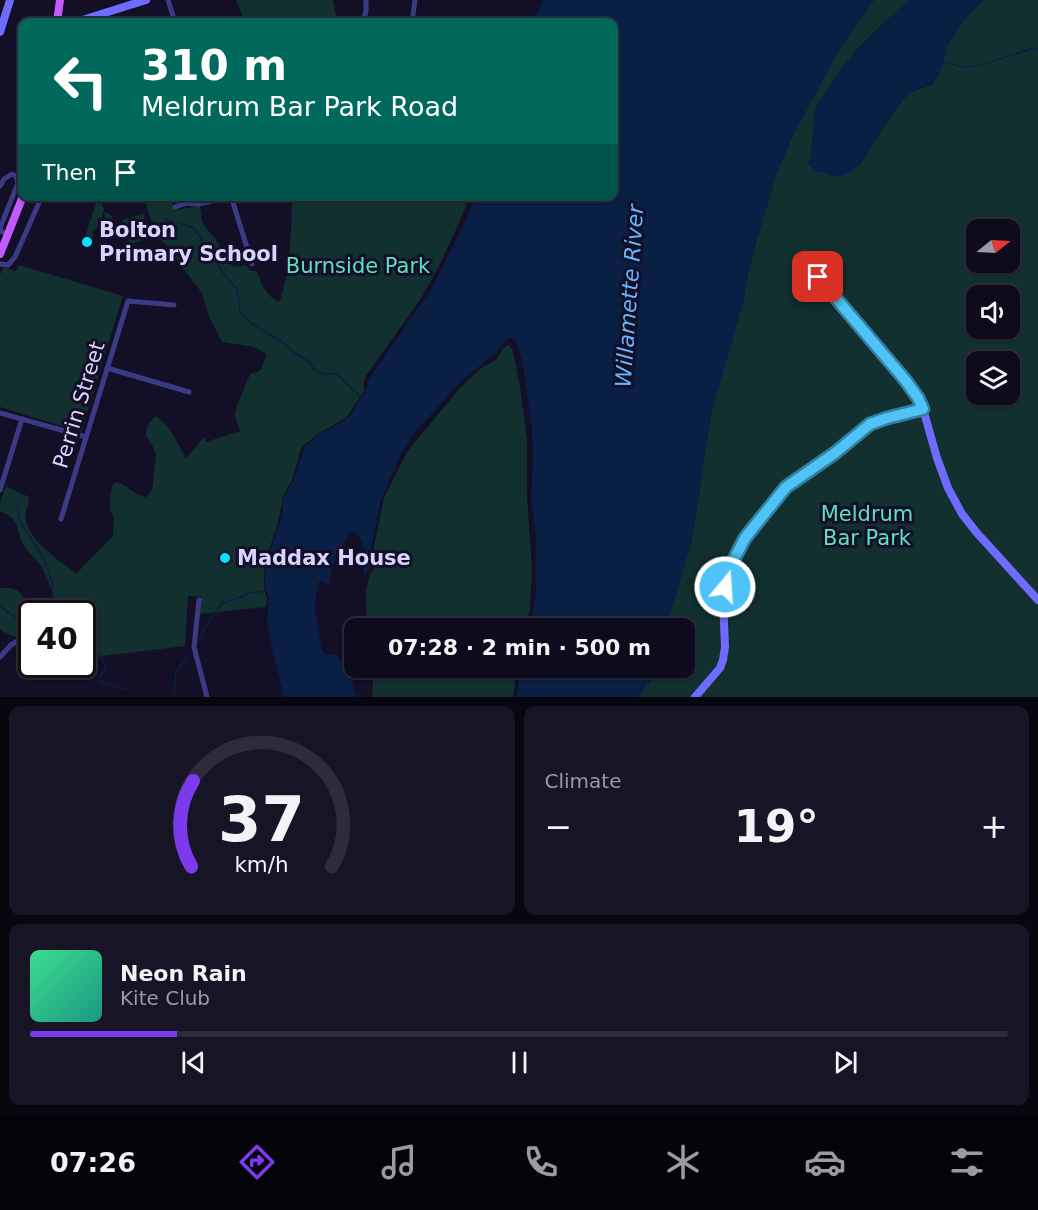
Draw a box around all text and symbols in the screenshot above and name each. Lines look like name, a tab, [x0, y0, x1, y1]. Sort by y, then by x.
text: 310 m	[141, 41, 287, 90]
icon: left	[42, 42, 120, 120]
text: Meldrum Bar Park Road	[141, 91, 458, 122]
icon: arrive	[109, 156, 142, 189]
text: Then	[42, 160, 97, 185]
water label: Willamette River	[611, 202, 648, 388]
place label: Bolton Primary School	[99, 218, 278, 266]
north arrow	[966, 219, 1020, 273]
map controls	[966, 219, 1020, 405]
marker: Bolton Primary School	[80, 235, 94, 249]
pin	[792, 251, 843, 302]
park label: Burnside Park	[286, 254, 431, 278]
icon: arrive	[801, 260, 834, 293]
button: sound	[966, 285, 1020, 339]
street label: Perrin Street	[48, 339, 110, 471]
button: layers	[966, 351, 1020, 405]
park label: Meldrum Bar Park	[821, 502, 913, 550]
place label: Maddax House	[237, 546, 411, 570]
marker: Maddax House	[218, 551, 232, 565]
position arrow	[693, 555, 757, 619]
speed limit sign: 40	[18, 600, 96, 678]
text: 07:28 · 2 min · 500 m	[388, 635, 651, 660]
text: Climate	[545, 769, 621, 793]
text: 37	[218, 783, 305, 856]
text: 19°	[734, 800, 819, 853]
text: −	[545, 807, 572, 846]
text: +	[980, 807, 1008, 846]
text: km/h	[235, 853, 289, 878]
text: Neon Rain	[120, 961, 247, 986]
text: Kite Club	[120, 986, 210, 1010]
icon: previous	[177, 1046, 210, 1079]
icon: pause	[503, 1046, 536, 1079]
icon: next	[829, 1046, 862, 1079]
icon: directions	[236, 1141, 278, 1183]
icon: music	[378, 1141, 420, 1183]
icon: phone	[520, 1141, 562, 1183]
icon: climate	[662, 1141, 704, 1183]
icon: car	[804, 1141, 846, 1183]
icon: filters	[946, 1141, 988, 1183]
text: 07:26	[50, 1147, 136, 1178]

